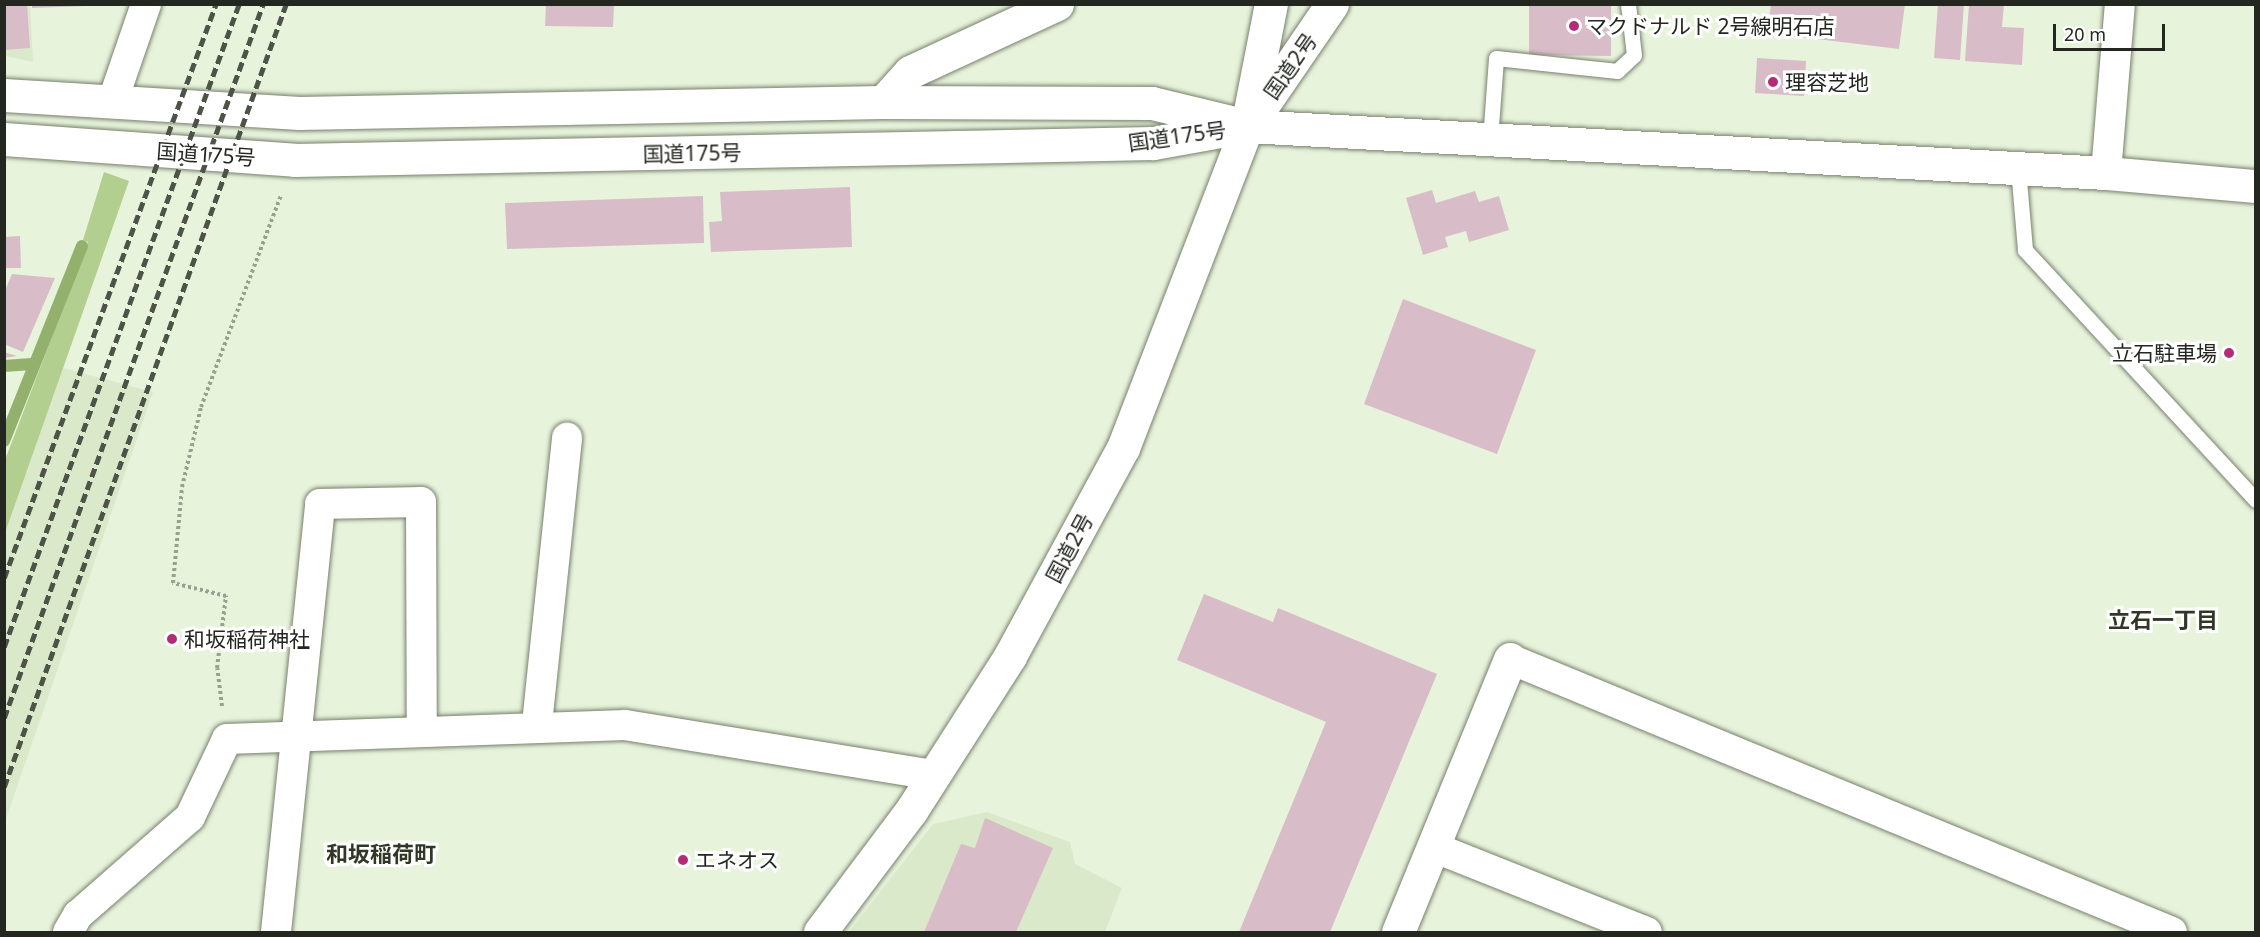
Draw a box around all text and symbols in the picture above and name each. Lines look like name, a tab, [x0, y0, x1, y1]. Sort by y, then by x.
scale bar	[2056, 12, 2168, 50]
place label: マクドナルド 2号線明石店	[1586, 13, 1834, 39]
marker: マクドナルド 2号線明石店	[1567, 19, 1581, 33]
text: 20 m	[2064, 22, 2106, 46]
street label: 国道2号	[1258, 28, 1322, 104]
place label: 理容芝地	[1785, 69, 1869, 95]
marker: 理容芝地	[1766, 75, 1780, 89]
street label: 国道175号	[1126, 117, 1228, 155]
street label: 国道175号	[156, 138, 256, 170]
street label: 国道175号	[642, 140, 742, 166]
place label: 立石駐車場	[2112, 340, 2217, 366]
marker: 立石駐車場	[2222, 346, 2236, 360]
street label: 国道2号	[1040, 509, 1098, 587]
district label: 立石一丁目	[2108, 607, 2218, 633]
place label: 和坂稲荷神社	[184, 626, 310, 652]
marker: 和坂稲荷神社	[165, 632, 179, 646]
district label: 和坂稲荷町	[326, 841, 436, 867]
place label: エネオス	[695, 847, 779, 873]
marker: エネオス	[676, 853, 690, 867]

